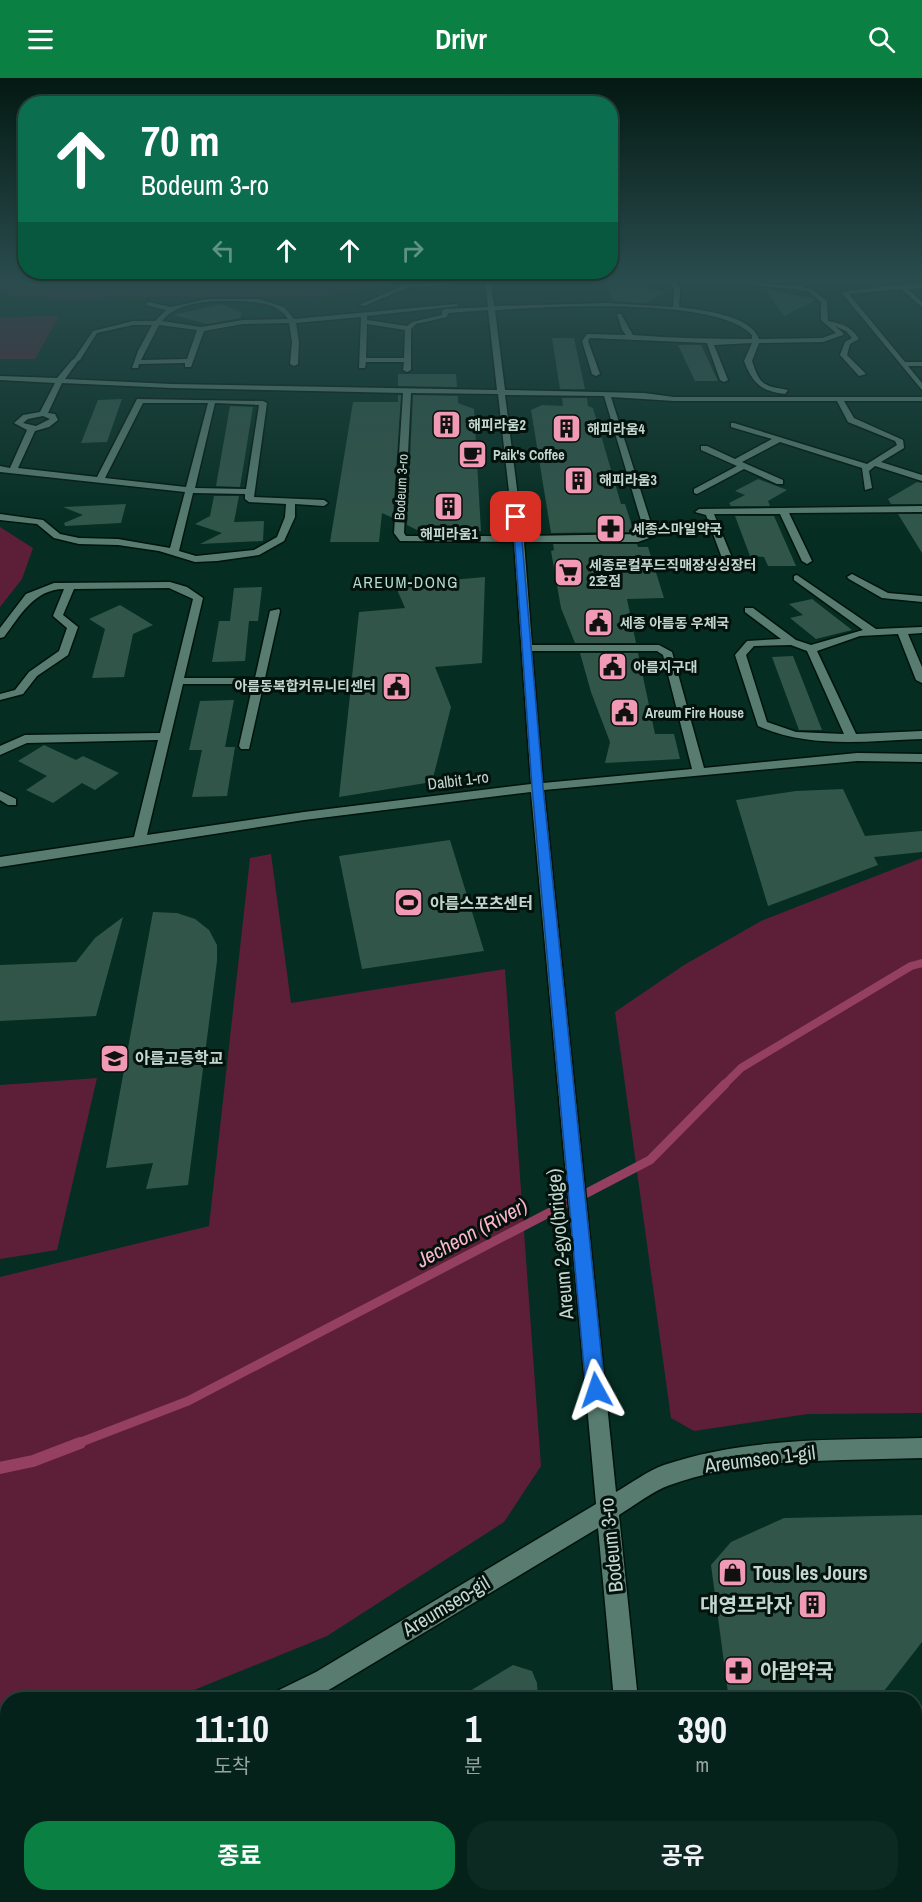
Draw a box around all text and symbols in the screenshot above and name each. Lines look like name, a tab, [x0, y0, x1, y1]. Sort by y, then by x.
text: Drivr	[435, 21, 487, 57]
icon: menu	[24, 23, 57, 56]
icon: search	[865, 23, 898, 56]
text: 70 m	[141, 113, 220, 169]
icon: ahead	[42, 120, 120, 198]
text: Bodeum 3-ro	[141, 167, 269, 203]
icon: left	[207, 234, 240, 267]
icon: ahead	[270, 234, 303, 267]
icon: ahead	[333, 234, 366, 267]
icon: right	[396, 234, 429, 267]
building icon: 해피라움2	[431, 409, 463, 441]
building icon: 해피라움4	[550, 413, 582, 445]
place label: 해피라움2	[468, 416, 526, 434]
place label: 해피라움4	[587, 420, 646, 438]
cafe icon: Paik's Coffee	[456, 439, 488, 471]
place label: Paik's Coffee	[493, 446, 565, 464]
street label: Bodeum 3-ro	[390, 453, 412, 521]
building icon: 해피라움3	[562, 464, 594, 496]
place label: 해피라움3	[599, 471, 657, 489]
building icon: 해피라움1	[433, 491, 465, 523]
pin	[490, 491, 541, 542]
icon: arrive	[499, 500, 532, 533]
pharmacy icon: 세종스마일약국	[595, 513, 627, 545]
place label: 세종스마일약국	[632, 520, 722, 538]
place label: 해피라움1	[420, 525, 479, 543]
place label: 세종로컬푸드직매장싱싱장터 2호점	[589, 556, 756, 590]
supermarket icon: 세종로컬푸드직매장싱싱장터 2호점	[552, 557, 584, 589]
district label: AREUM-DONG	[352, 571, 459, 593]
public building icon: 세종 아름동 우체국	[583, 607, 615, 639]
place label: 세종 아름동 우체국	[620, 614, 730, 632]
public building icon: 아름지구대	[596, 651, 628, 683]
place label: 아름지구대	[633, 658, 697, 676]
public building icon: 아름동복합커뮤니티센터	[381, 670, 413, 702]
place label: 아름동복합커뮤니티센터	[234, 677, 376, 695]
public building icon: Areum Fire House	[608, 697, 640, 729]
place label: Areum Fire House	[645, 704, 744, 722]
street label: Dalbit 1-ro	[426, 765, 490, 795]
sports icon: 아름스포츠센터	[393, 887, 425, 919]
place label: 아름스포츠센터	[430, 892, 533, 914]
school or university icon: 아름고등학교	[98, 1042, 130, 1074]
place label: 아름고등학교	[135, 1047, 224, 1069]
street label: Areum 2-gyo(bridge)	[539, 1167, 580, 1322]
water label: Jecheon (River)	[410, 1191, 533, 1275]
position arrow	[564, 1358, 628, 1422]
street label: Areumseo 1-gil	[702, 1438, 817, 1479]
street label: Bodeum 3-ro	[592, 1496, 629, 1594]
shop icon: Tous les Jours	[716, 1557, 748, 1589]
place label: Tous les Jours	[753, 1559, 868, 1586]
street label: Areumseo-gil	[396, 1569, 494, 1643]
building icon: 대영프라자	[797, 1589, 829, 1621]
place label: 대영프라자	[700, 1591, 793, 1618]
pharmacy icon: 아람약국	[723, 1655, 755, 1687]
place label: 아람약국	[760, 1657, 834, 1684]
text: 11:10	[195, 1705, 269, 1753]
text: 1	[465, 1705, 482, 1753]
text: 390	[678, 1706, 727, 1754]
text: m	[695, 1751, 709, 1778]
text: 도착	[214, 1752, 250, 1779]
text: 분	[464, 1752, 483, 1779]
button: 종료	[24, 1821, 455, 1890]
button: 공유	[467, 1821, 898, 1890]

